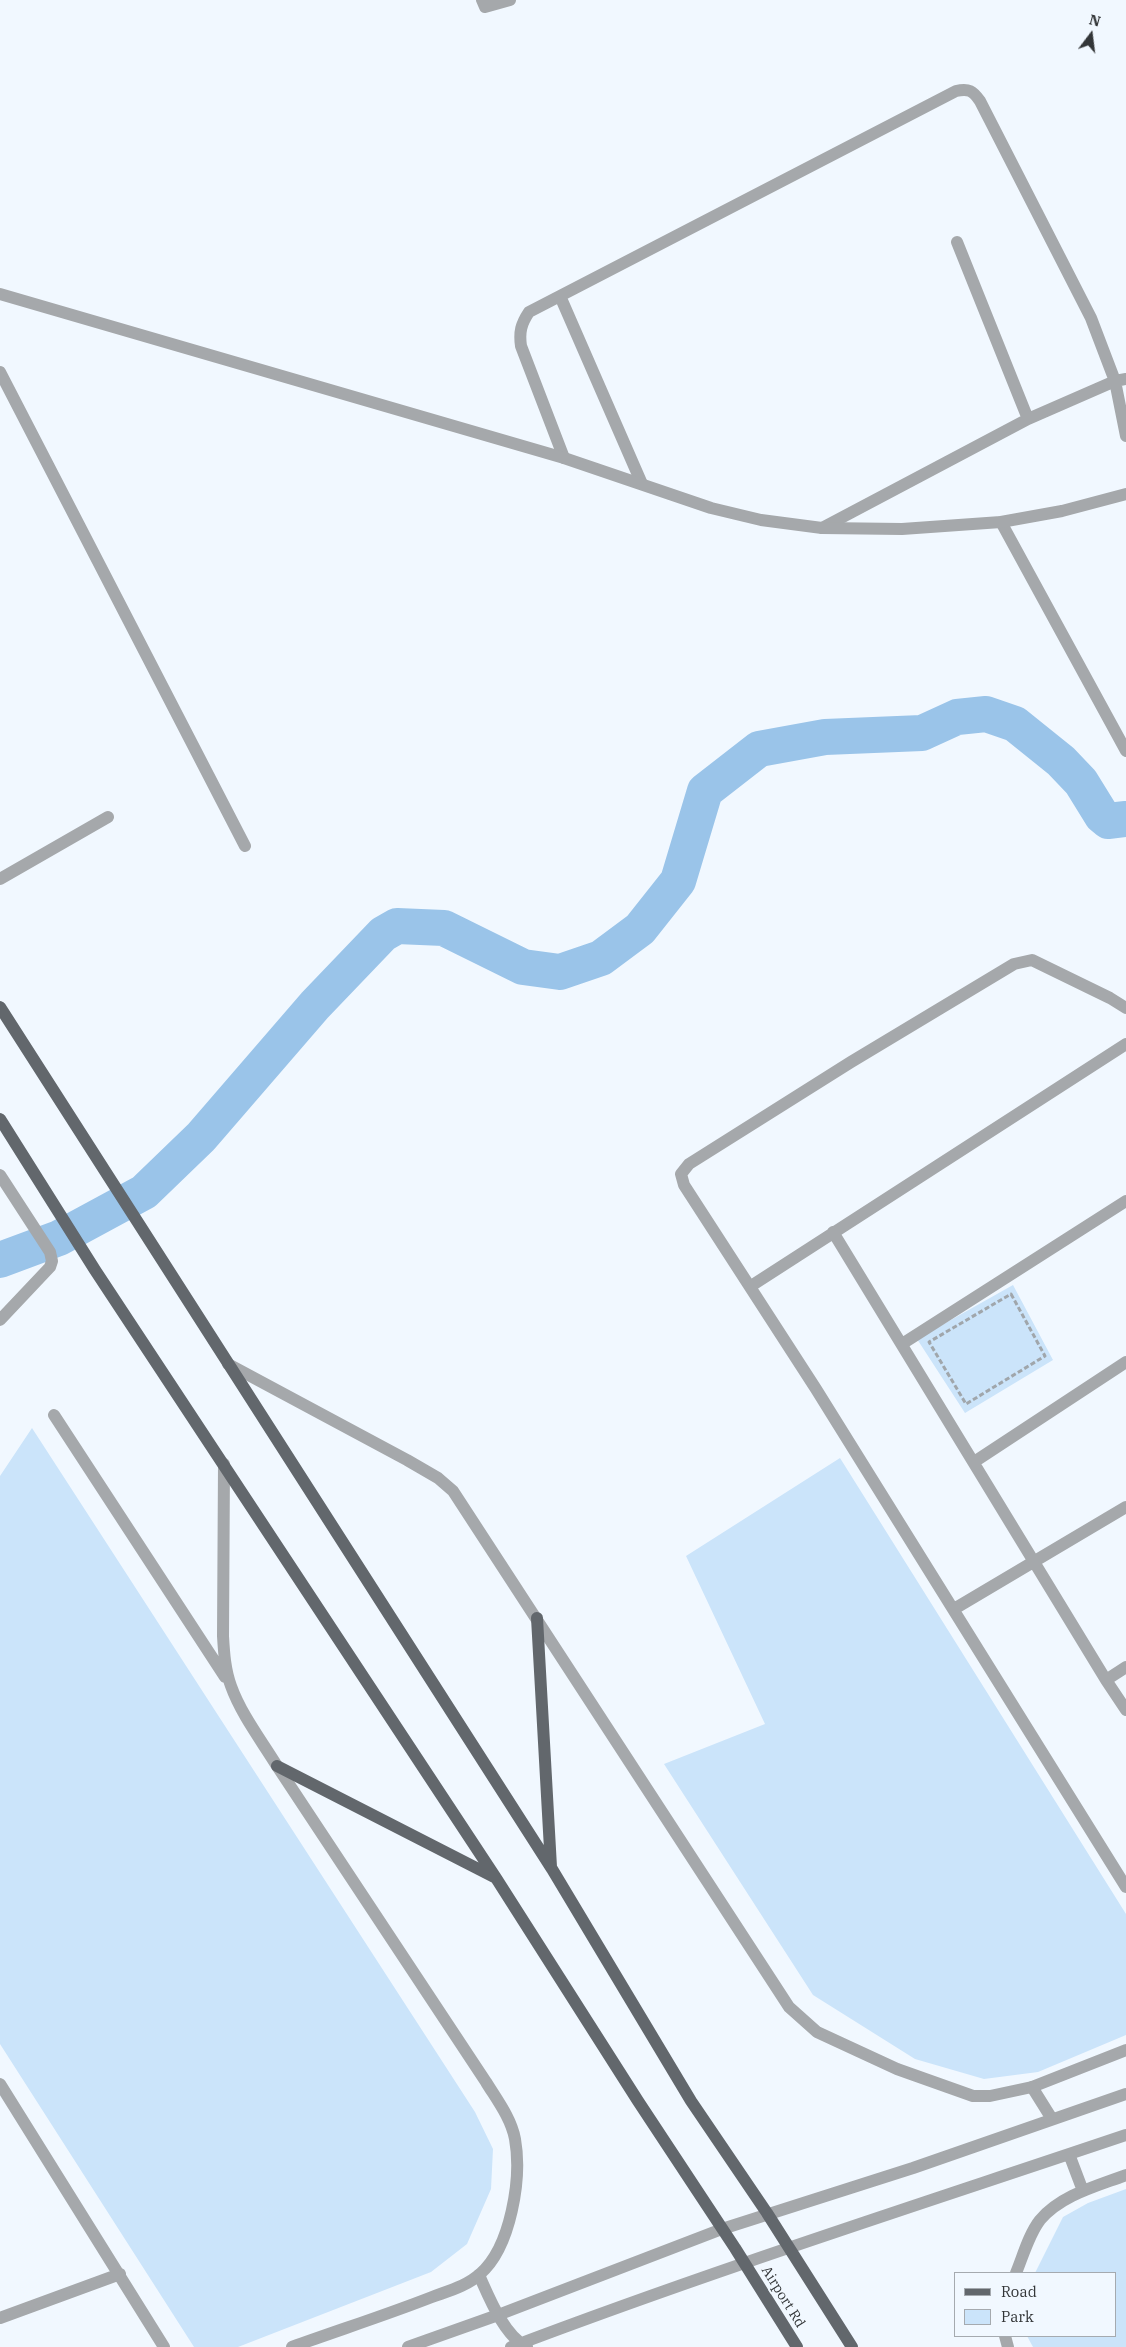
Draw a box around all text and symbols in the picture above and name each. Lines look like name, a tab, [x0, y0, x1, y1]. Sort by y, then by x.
north arrow	[1066, 10, 1116, 60]
text: N	[1087, 10, 1103, 31]
street label: Airport Rd	[758, 2263, 808, 2331]
legend	[954, 2272, 1116, 2337]
text: Road	[1001, 2282, 1037, 2301]
text: Park	[1001, 2307, 1034, 2326]

